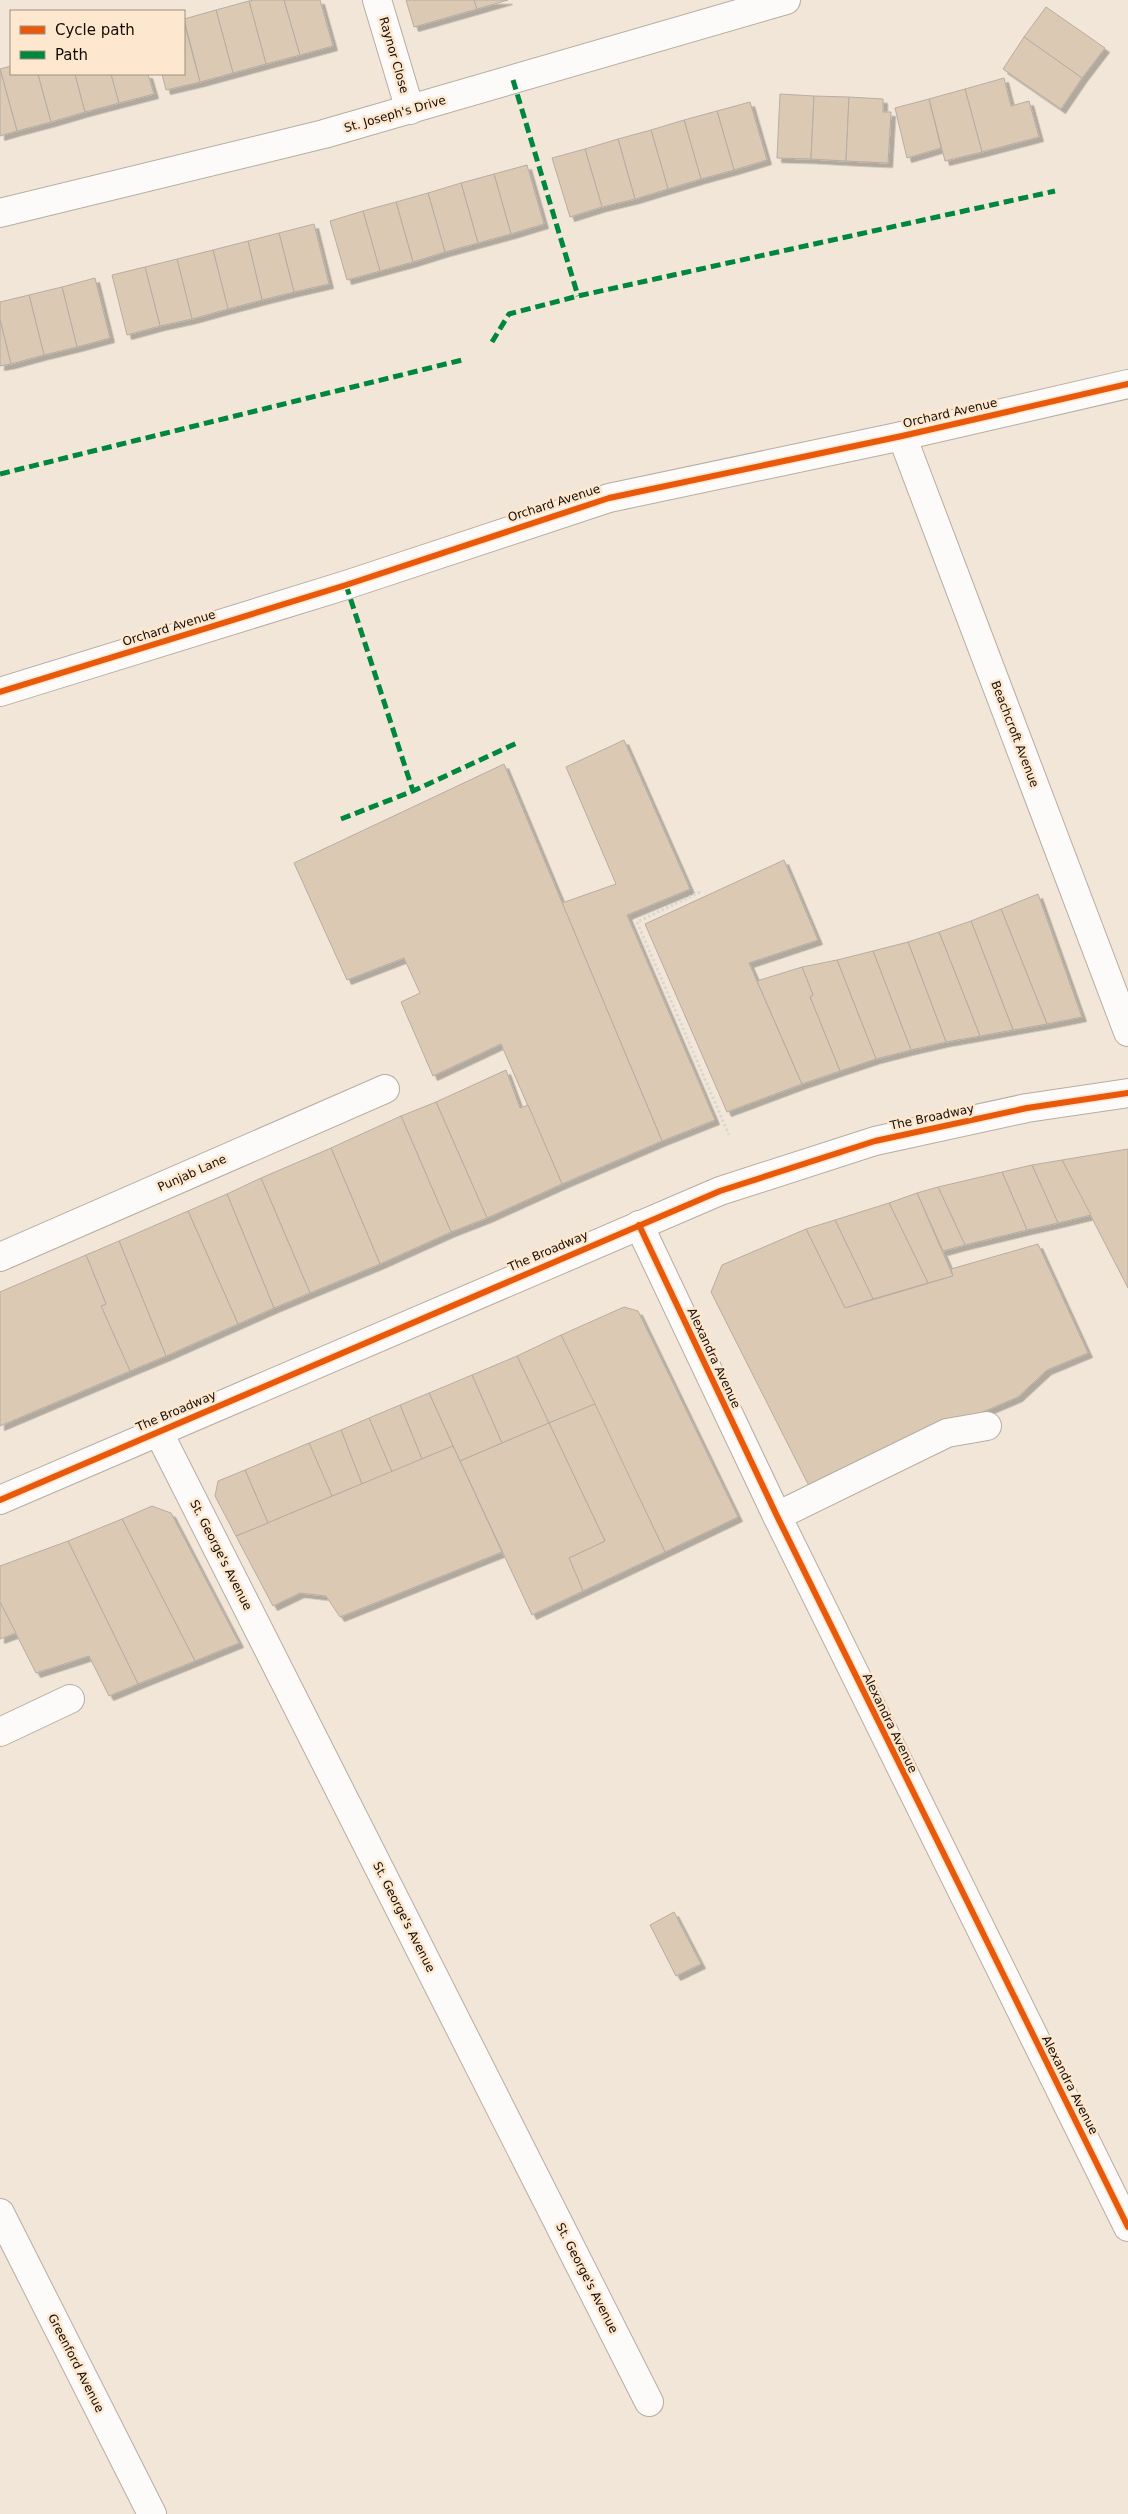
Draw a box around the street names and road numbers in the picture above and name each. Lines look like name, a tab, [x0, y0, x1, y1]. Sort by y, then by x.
street label: Raynor Close	[376, 15, 412, 95]
street label: St. Joseph's Drive	[343, 93, 447, 135]
street label: Orchard Avenue	[901, 395, 999, 431]
street label: Orchard Avenue	[506, 481, 602, 525]
street label: Orchard Avenue	[121, 607, 217, 649]
street label: Beachcroft Avenue	[988, 679, 1042, 789]
street label: The Broadway	[888, 1101, 975, 1133]
street label: Punjab Lane	[156, 1152, 228, 1194]
street label: The Broadway	[505, 1228, 590, 1275]
street label: Alexandra Avenue	[685, 1306, 743, 1410]
street label: The Broadway	[133, 1388, 218, 1435]
street label: St. George's Avenue	[187, 1498, 255, 1612]
street label: Alexandra Avenue	[860, 1671, 920, 1775]
street label: St. George's Avenue	[370, 1860, 438, 1974]
street label: Alexandra Avenue	[1039, 2033, 1101, 2137]
street label: St. George's Avenue	[553, 2221, 621, 2335]
street label: Greenford Avenue	[45, 2311, 107, 2415]

